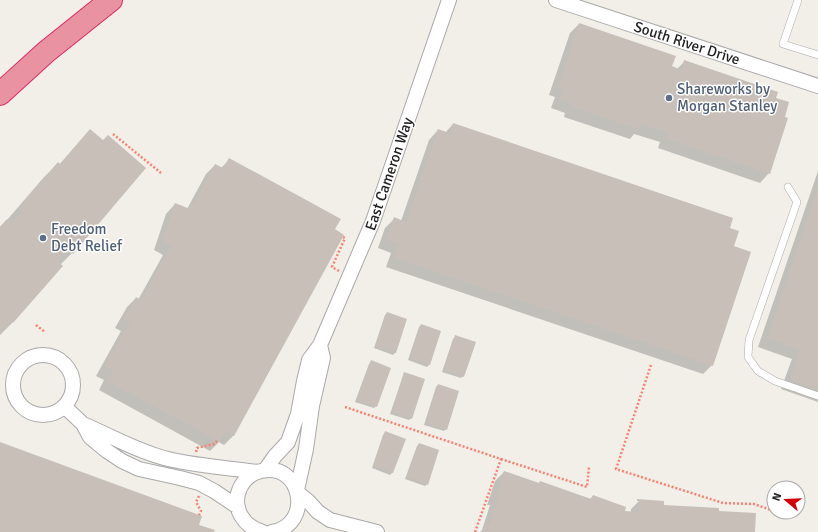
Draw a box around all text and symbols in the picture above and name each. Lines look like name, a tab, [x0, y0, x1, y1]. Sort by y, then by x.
street label: South River Drive	[632, 17, 742, 69]
place label: Shareworks by Morgan Stanley	[677, 80, 777, 115]
marker: Shareworks by Morgan Stanley	[664, 93, 674, 103]
street label: East Cameron Way	[361, 115, 417, 233]
place label: Freedom Debt Relief	[51, 220, 123, 255]
marker: Freedom Debt Relief	[38, 233, 48, 243]
north arrow	[766, 480, 806, 520]
text: N	[770, 491, 784, 503]

